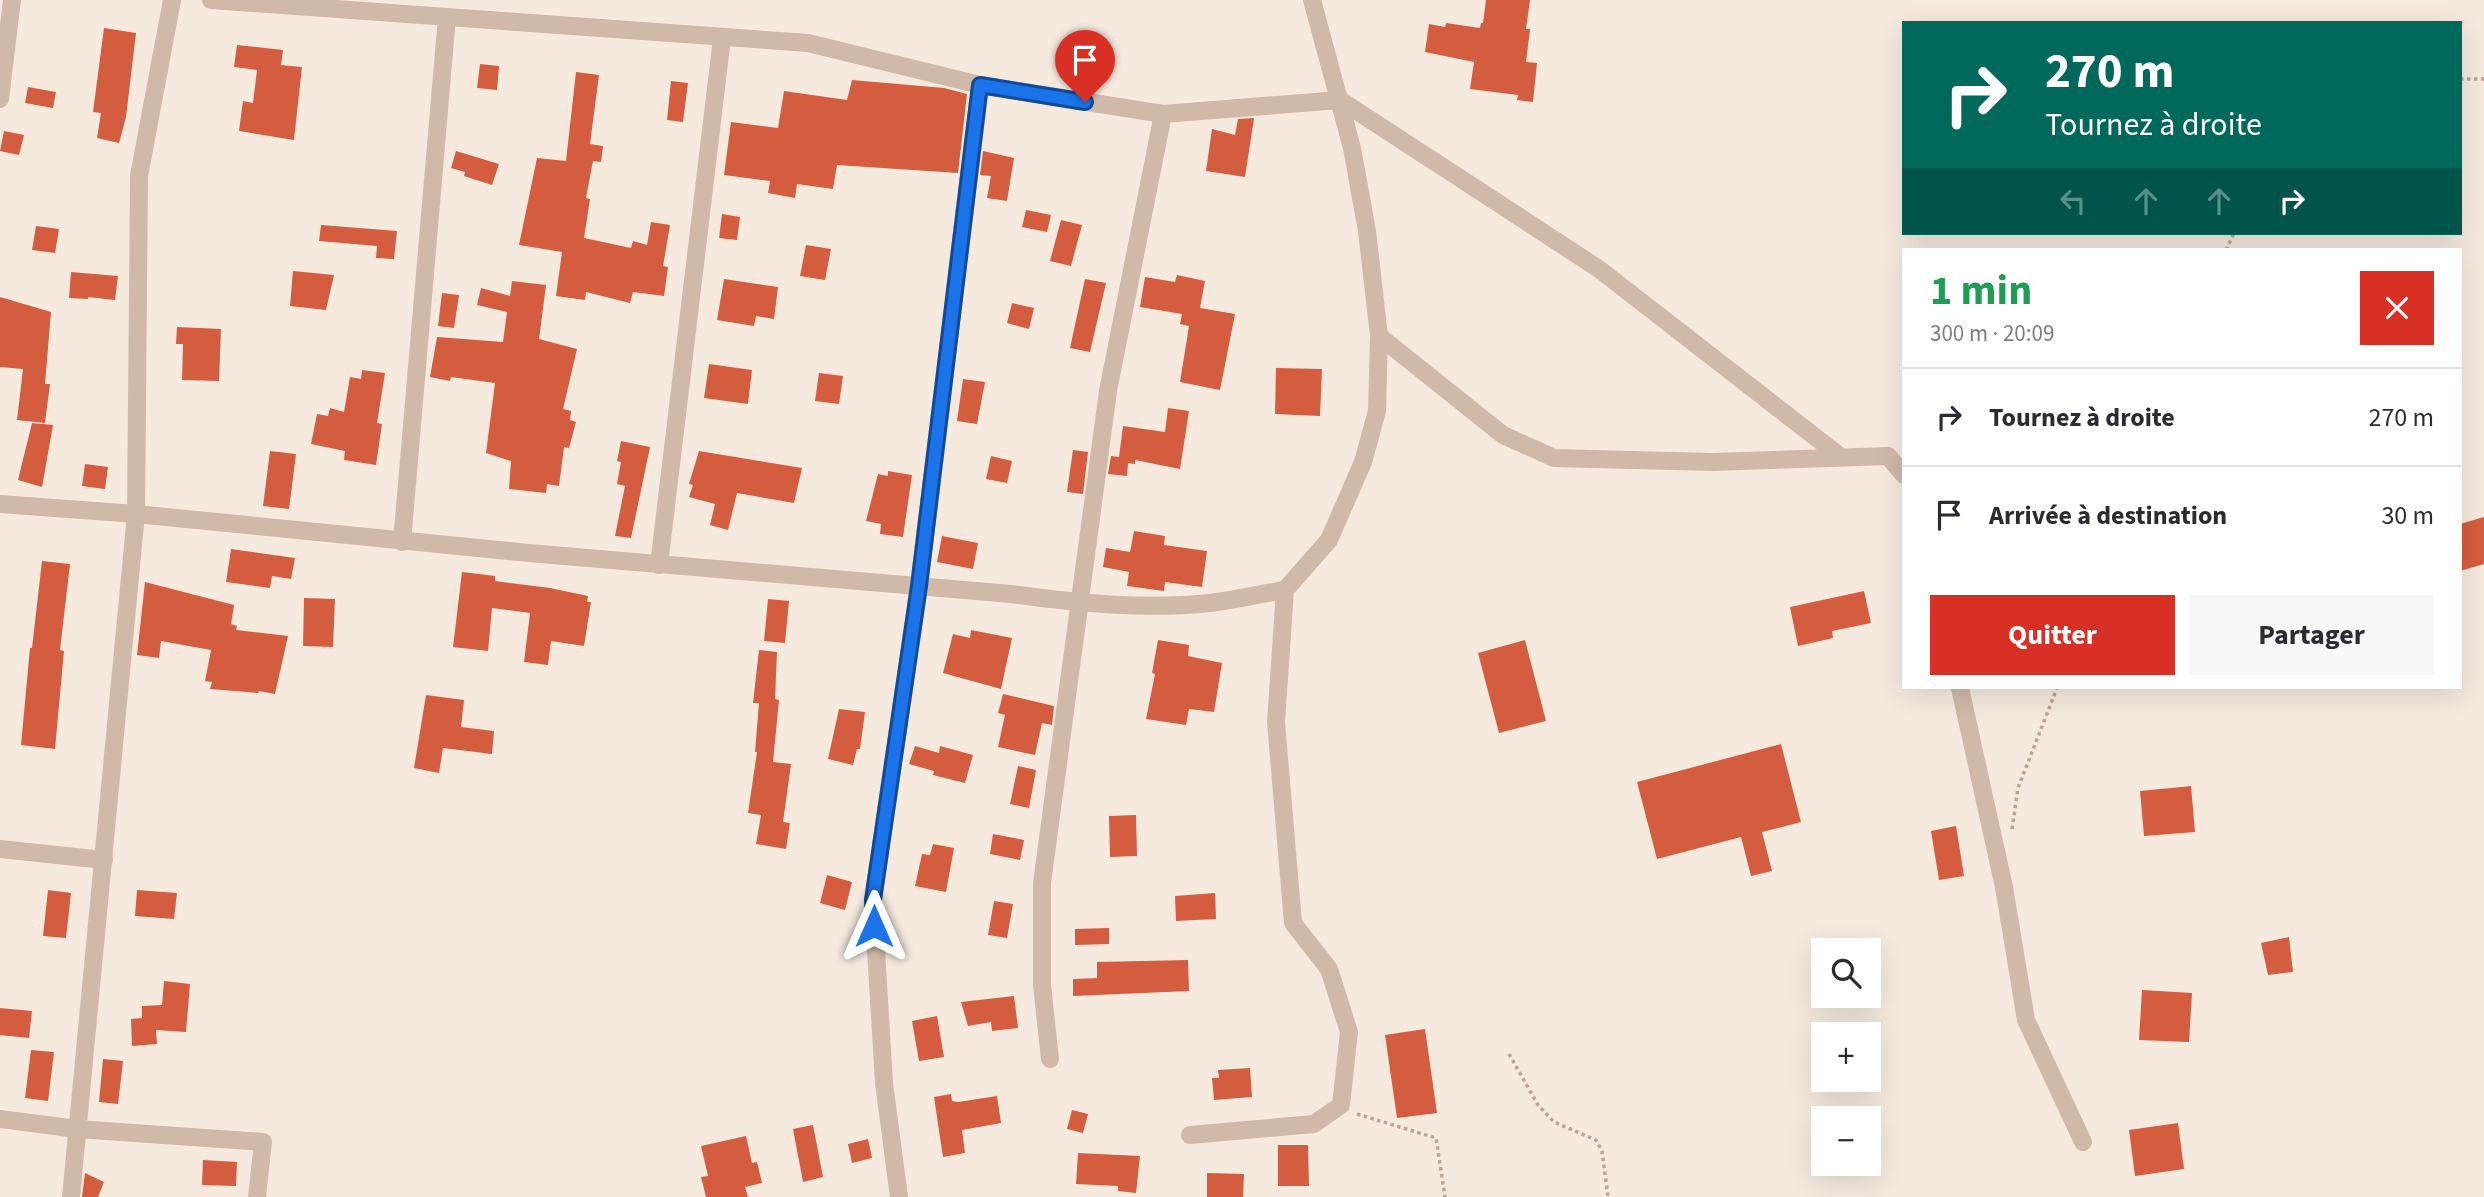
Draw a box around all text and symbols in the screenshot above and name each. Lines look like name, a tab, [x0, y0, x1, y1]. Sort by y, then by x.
pin	[1055, 30, 1115, 102]
text: 270 m	[2045, 37, 2174, 107]
icon: arrive	[1066, 41, 1104, 79]
icon: right	[1930, 49, 2021, 140]
text: Tournez à droite	[2045, 102, 2262, 148]
icon: left	[2054, 182, 2092, 220]
icon: ahead	[2127, 182, 2165, 220]
icon: ahead	[2200, 182, 2238, 220]
icon: right	[2273, 182, 2311, 220]
text: 1 min	[1930, 261, 2032, 321]
button: close	[2360, 271, 2434, 345]
text: 300 m · 20:09	[1930, 317, 2054, 350]
icon: right	[1930, 398, 1968, 436]
text: Tournez à droite	[1989, 399, 2175, 436]
text: 270 m	[2368, 399, 2434, 436]
icon: arrive	[1930, 496, 1968, 534]
text: Arrivée à destination	[1989, 497, 2227, 534]
text: 30 m	[2381, 497, 2434, 534]
button: Quitter	[1930, 595, 2175, 675]
button: Partager	[2189, 595, 2434, 675]
position arrow	[837, 889, 911, 963]
map controls	[1811, 938, 1881, 1176]
button: search	[1811, 938, 1881, 1008]
button: +	[1811, 1022, 1881, 1092]
button: −	[1811, 1106, 1881, 1176]

